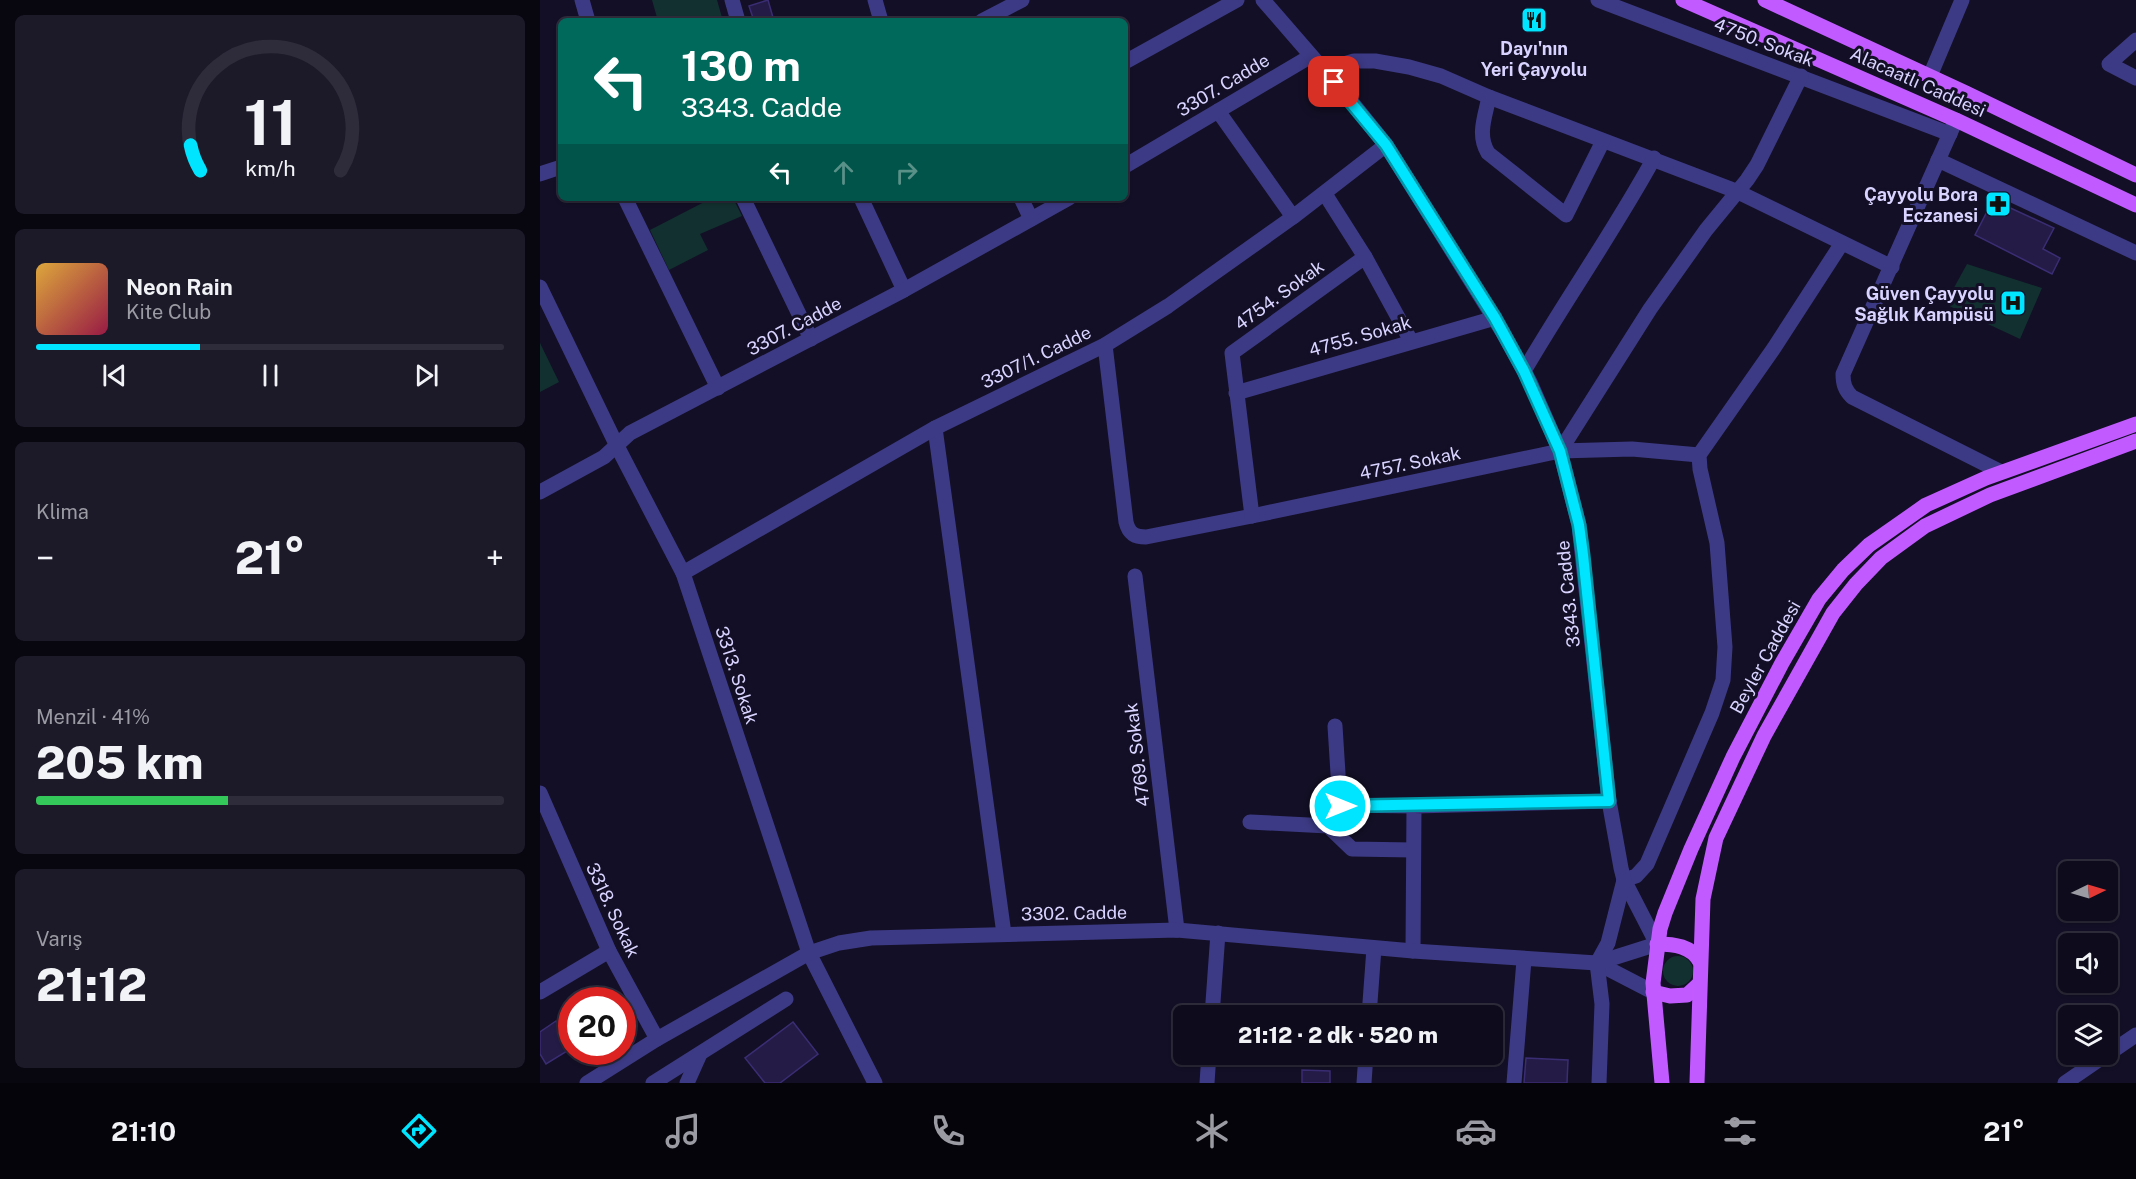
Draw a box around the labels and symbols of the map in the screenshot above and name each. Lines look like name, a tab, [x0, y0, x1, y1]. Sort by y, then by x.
restaurant icon: Dayı'nın Yeri Çayyolu	[1519, 5, 1549, 35]
street label: 4750. Sokak	[1711, 13, 1817, 71]
place label: Dayı'nın Yeri Çayyolu	[1481, 38, 1587, 80]
street label: Alacaatlı Caddesi	[1847, 43, 1989, 121]
street label: 3307. Cadde	[1173, 49, 1273, 121]
pin	[1308, 56, 1359, 107]
place label: Çayyolu Bora Eczanesi	[1864, 184, 1978, 226]
pharmacy icon: Çayyolu Bora Eczanesi	[1983, 189, 2013, 219]
street label: 4754. Sokak	[1230, 256, 1328, 334]
place label: Güven Çayyolu Sağlık Kampüsü	[1854, 283, 1994, 325]
hospital icon: Güven Çayyolu Sağlık Kampüsü	[1998, 288, 2028, 318]
street label: 3307. Cadde	[743, 292, 845, 360]
street label: 4755. Sokak	[1306, 311, 1414, 361]
street label: 3307/1. Cadde	[978, 321, 1094, 393]
street label: 4757. Sokak	[1358, 442, 1462, 484]
street label: 3343. Cadde	[1552, 540, 1584, 648]
street label: Beyler Caddesi	[1725, 597, 1805, 717]
street label: 3313. Sokak	[711, 623, 763, 727]
street label: 4769. Sokak	[1120, 702, 1154, 808]
position arrow	[1308, 774, 1372, 838]
street label: 3318. Sokak	[582, 859, 644, 961]
north arrow	[2058, 861, 2118, 921]
street label: 3302. Cadde	[1021, 902, 1127, 924]
speed limit sign: 20	[558, 987, 636, 1065]

